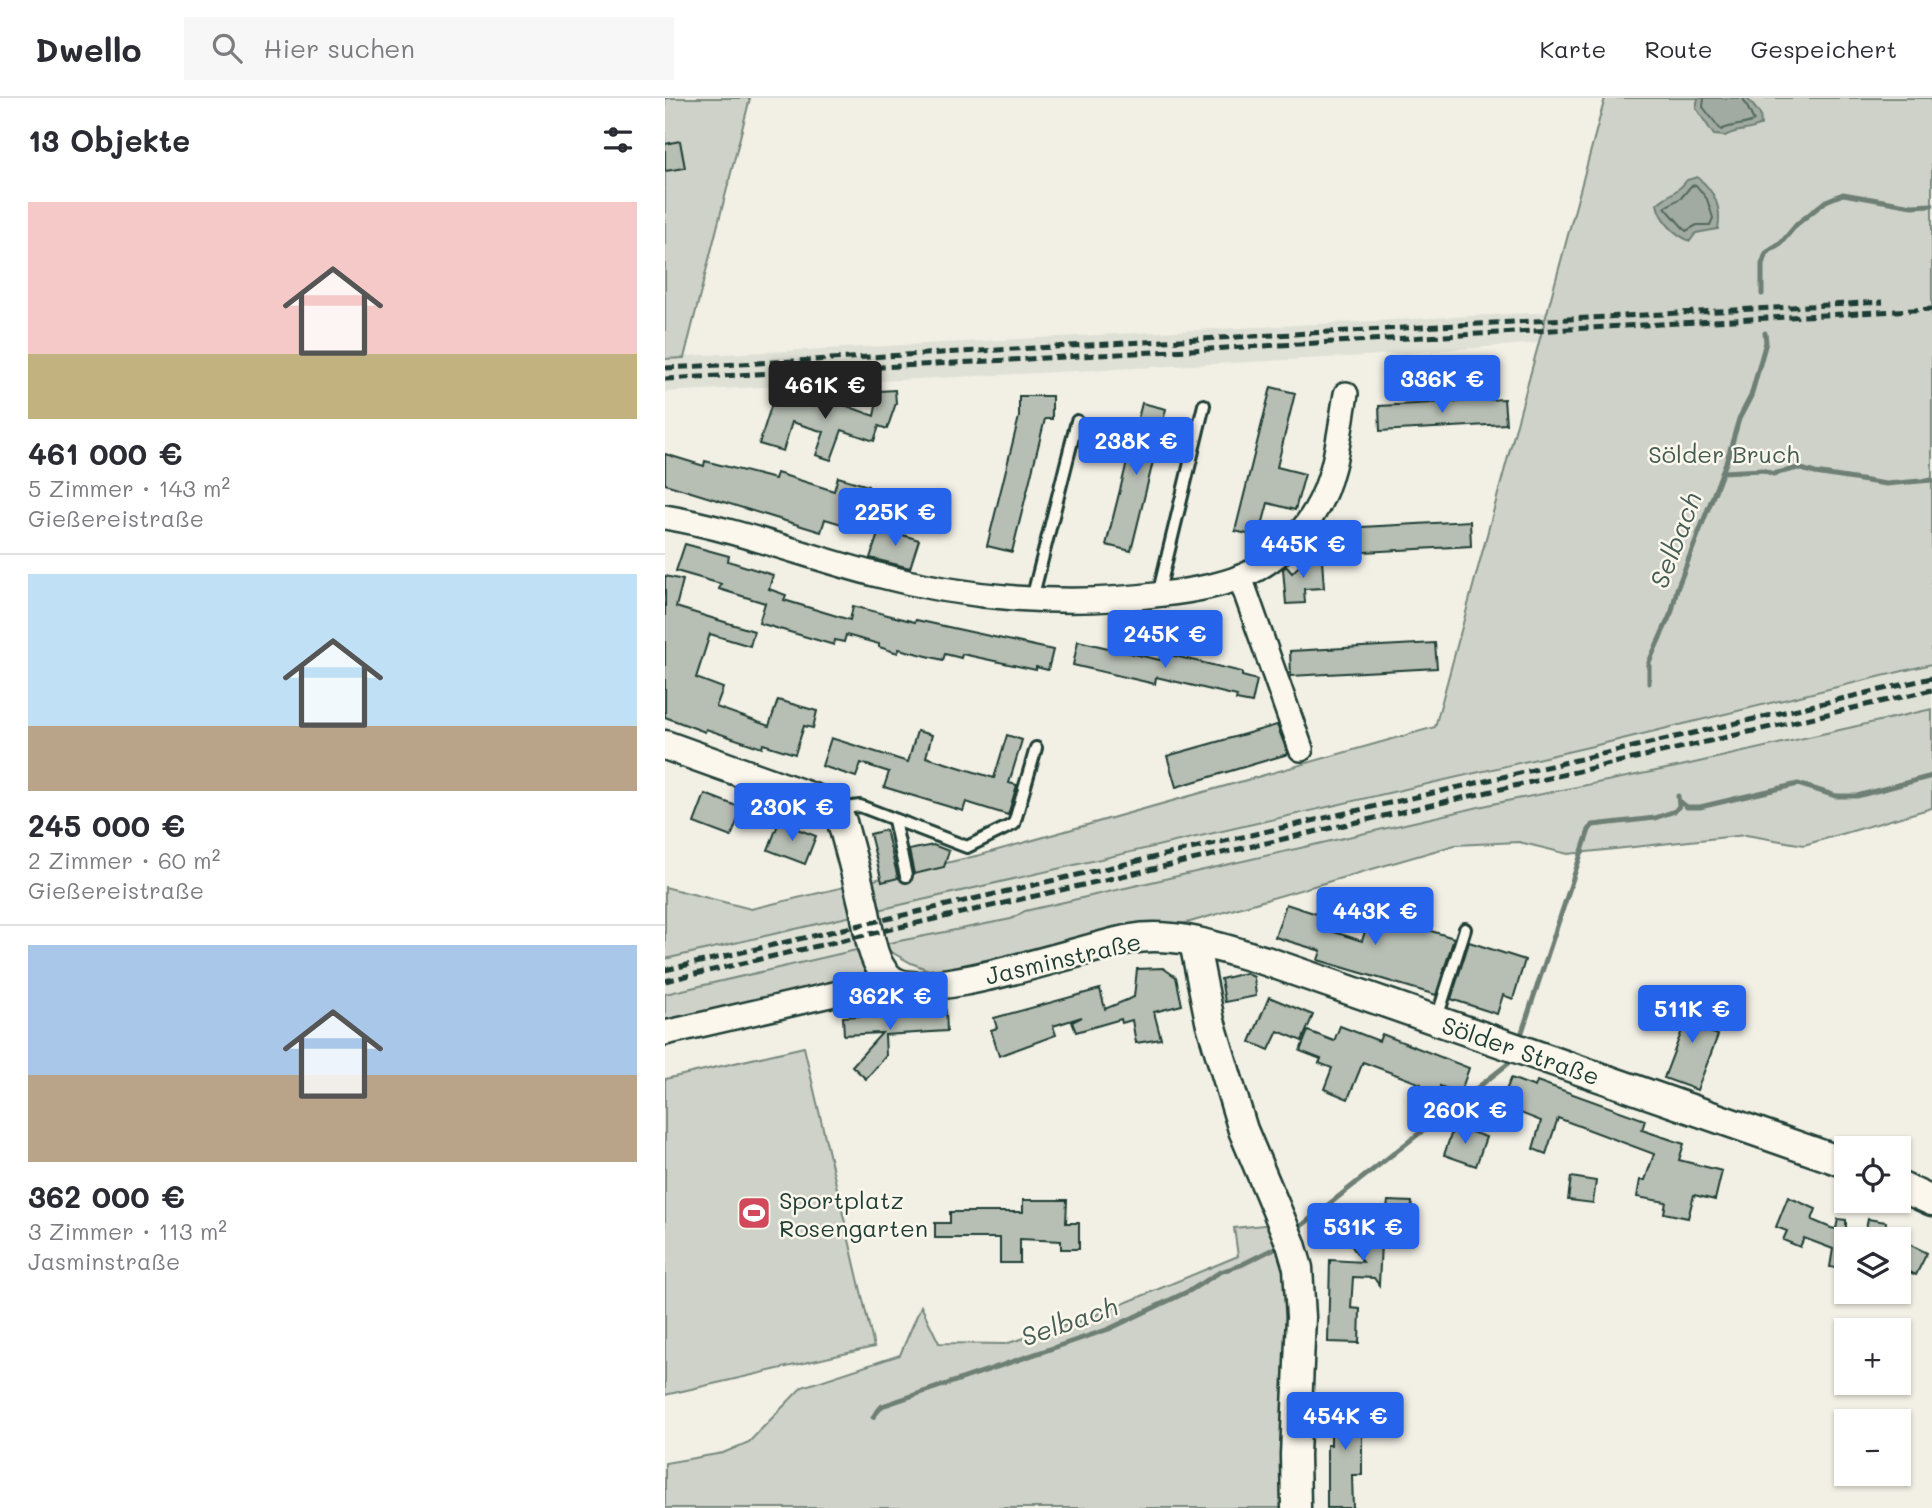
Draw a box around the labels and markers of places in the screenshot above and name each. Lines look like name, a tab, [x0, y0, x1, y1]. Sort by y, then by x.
pin: 336K €	[1385, 356, 1499, 415]
pin: 461K €	[768, 362, 882, 421]
pin: 238K €	[1079, 418, 1193, 477]
pin: 225K €	[838, 489, 952, 548]
pin: 445K €	[1246, 520, 1360, 580]
pin: 245K €	[1108, 610, 1222, 670]
pin: 230K €	[735, 784, 849, 843]
pin: 443K €	[1318, 888, 1432, 947]
pin: 362K €	[833, 972, 947, 1032]
pin: 511K €	[1635, 986, 1749, 1045]
pin: 260K €	[1408, 1086, 1522, 1146]
place label: Sportplatz Rosengarten	[779, 1184, 928, 1243]
sports icon: Sportplatz Rosengarten	[735, 1194, 773, 1232]
pin: 531K €	[1306, 1204, 1420, 1263]
pin: 454K €	[1288, 1392, 1402, 1452]

